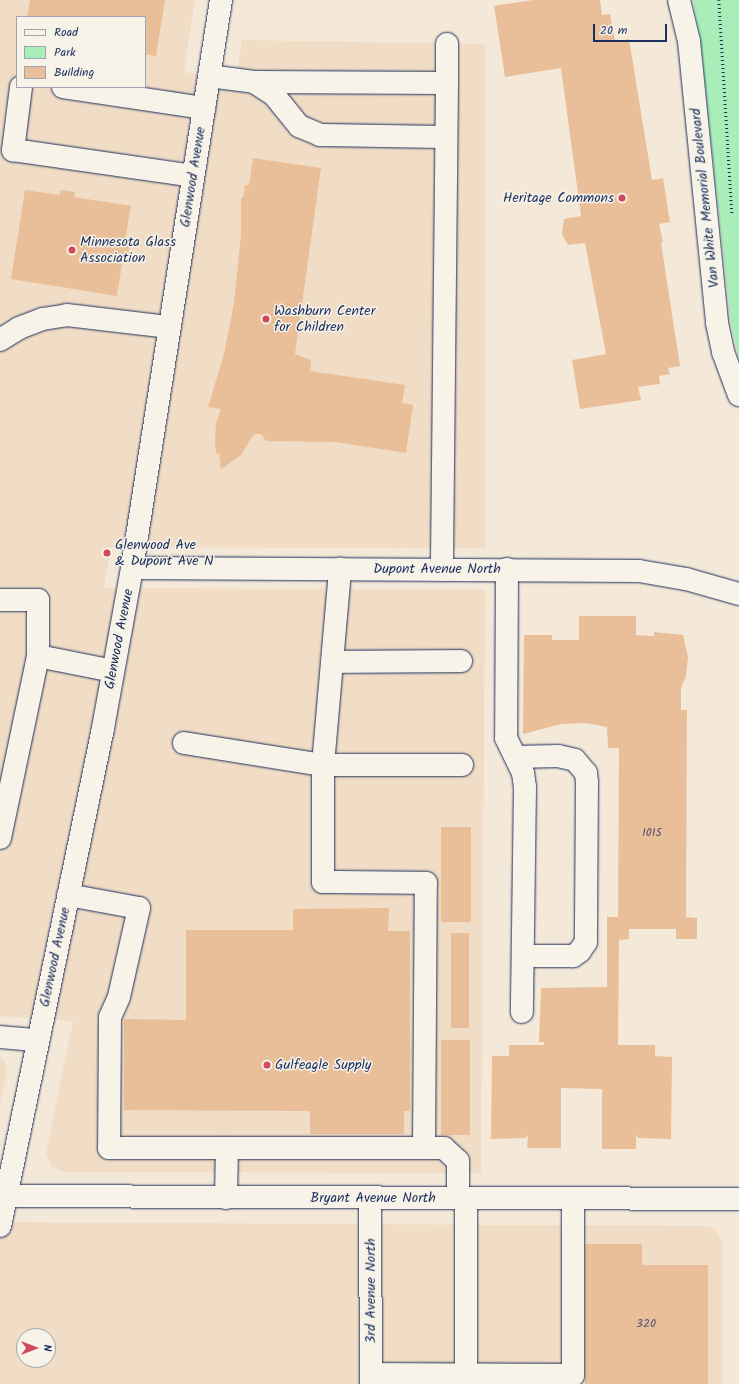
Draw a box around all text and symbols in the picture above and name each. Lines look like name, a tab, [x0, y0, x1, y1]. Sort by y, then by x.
legend	[16, 16, 146, 88]
scale bar	[595, 16, 669, 42]
text: 20 m	[600, 21, 627, 40]
text: Road	[54, 23, 78, 42]
text: Park	[54, 43, 76, 62]
text: Building	[54, 63, 94, 82]
street label: Van White Memorial Boulevard	[687, 107, 723, 289]
street label: Glenwood Avenue	[177, 125, 209, 229]
place label: Heritage Commons	[503, 190, 614, 206]
marker: Heritage Commons	[617, 193, 627, 203]
place label: Minnesota Glass Association	[80, 234, 176, 266]
marker: Minnesota Glass Association	[67, 245, 77, 255]
place label: Washburn Center for Children	[274, 303, 375, 336]
marker: Washburn Center for Children	[261, 314, 271, 324]
place label: Glenwood Ave & Dupont Ave N	[115, 537, 214, 570]
marker: Glenwood Ave & Dupont Ave N	[102, 548, 112, 558]
street label: Dupont Avenue North	[373, 561, 501, 577]
street label: Glenwood Avenue	[101, 587, 137, 691]
house number: 1015	[642, 826, 662, 840]
street label: Glenwood Avenue	[36, 906, 74, 1008]
place label: Gulfeagle Supply	[275, 1057, 371, 1073]
marker: Gulfeagle Supply	[262, 1060, 272, 1070]
street label: Bryant Avenue North	[310, 1190, 436, 1206]
street label: 3rd Avenue North	[363, 1238, 379, 1344]
house number: 320	[636, 1317, 656, 1331]
north arrow	[16, 1328, 56, 1368]
text: N	[38, 1345, 56, 1351]

